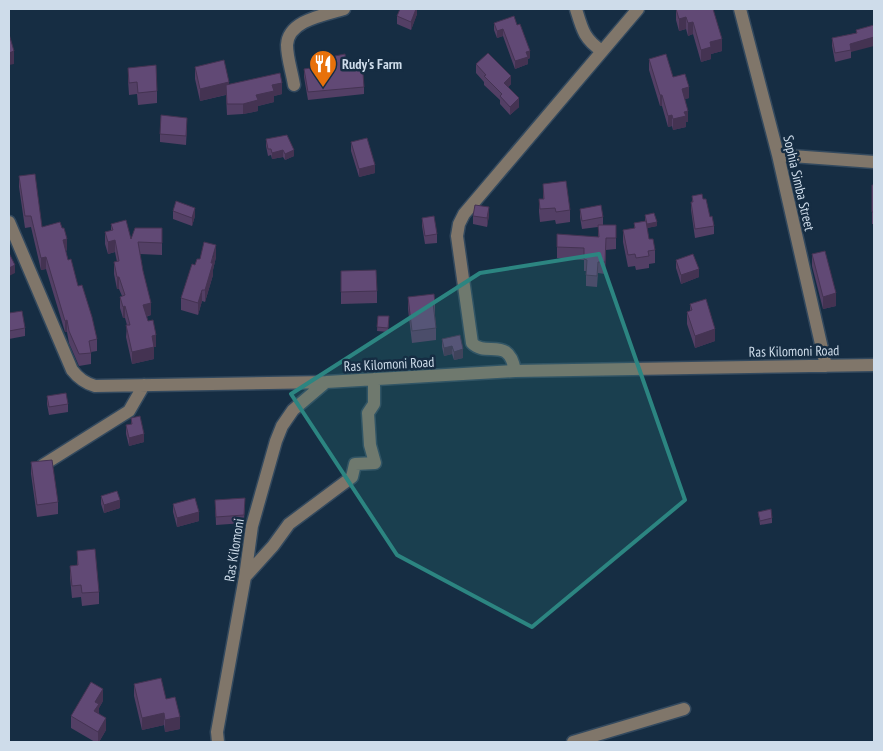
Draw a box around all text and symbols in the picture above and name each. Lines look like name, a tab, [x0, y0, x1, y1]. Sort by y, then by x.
restaurant icon: Rudy's Farm	[308, 49, 338, 88]
place label: Rudy's Farm	[342, 55, 402, 73]
street label: Sophia Simba Street	[779, 133, 819, 233]
street label: Ras Kilomoni Road	[749, 341, 839, 361]
street label: Ras Kilomoni Road	[343, 353, 435, 375]
street label: Ras Kilomoni	[220, 517, 248, 583]

